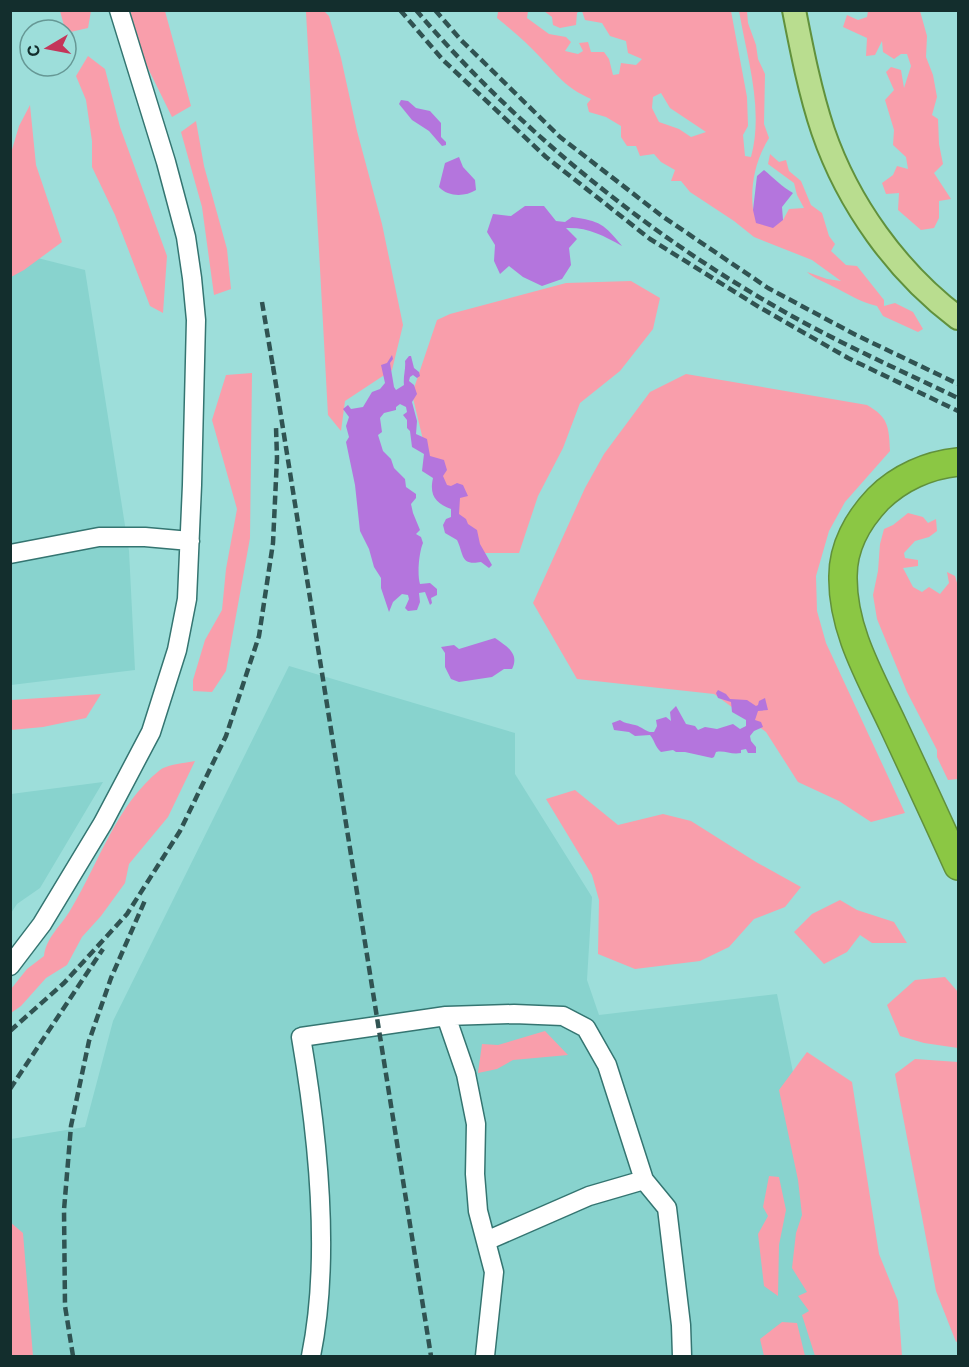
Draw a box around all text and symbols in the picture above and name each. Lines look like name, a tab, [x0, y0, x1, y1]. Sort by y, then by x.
north arrow	[18, 18, 78, 78]
text: С	[22, 43, 44, 58]

